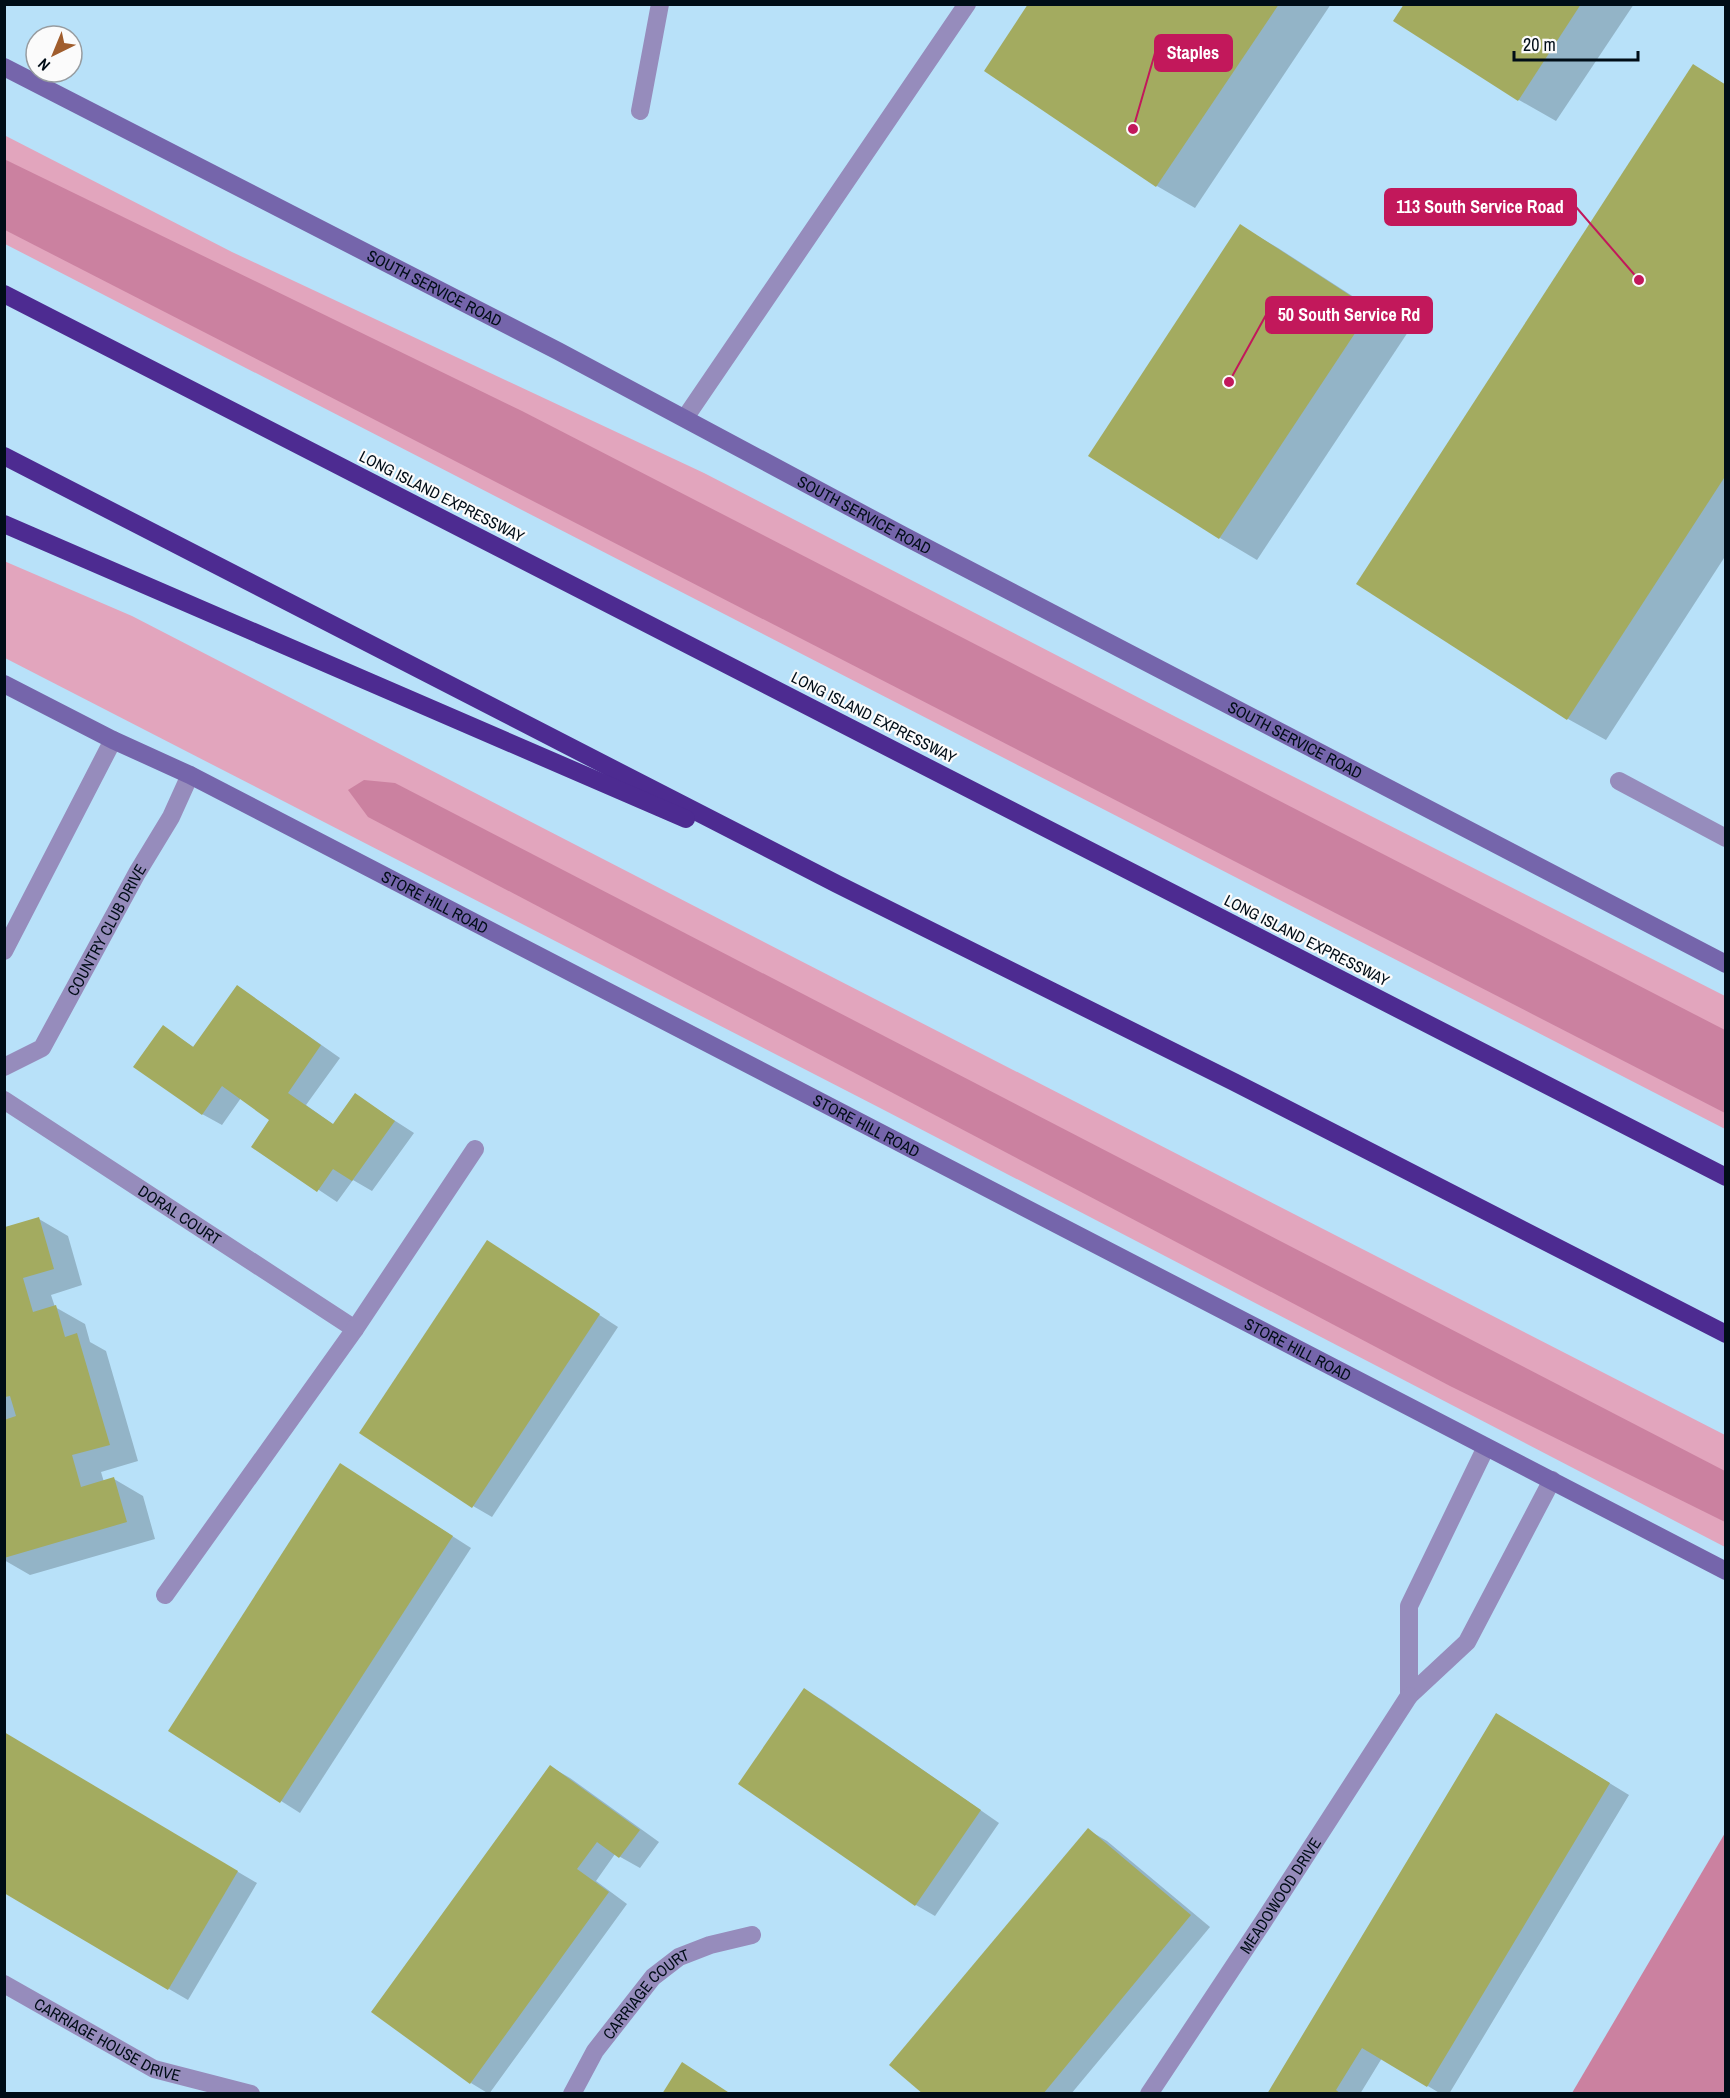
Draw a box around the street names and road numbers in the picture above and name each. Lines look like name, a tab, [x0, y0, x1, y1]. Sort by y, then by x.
street label: SOUTH SERVICE ROAD	[364, 244, 506, 332]
street label: LONG ISLAND EXPRESSWAY	[356, 445, 528, 547]
street label: SOUTH SERVICE ROAD	[794, 470, 935, 559]
street label: LONG ISLAND EXPRESSWAY	[788, 666, 960, 768]
street label: SOUTH SERVICE ROAD	[1224, 696, 1366, 784]
street label: COUNTRY CLUB DRIVE	[61, 860, 151, 1000]
street label: STORE HILL ROAD	[378, 865, 492, 939]
street label: LONG ISLAND EXPRESSWAY	[1221, 889, 1393, 991]
street label: STORE HILL ROAD	[809, 1089, 924, 1162]
street label: DORAL COURT	[134, 1180, 226, 1250]
street label: STORE HILL ROAD	[1241, 1312, 1355, 1386]
street label: MEADOWOOD DRIVE	[1234, 1833, 1326, 1958]
street label: CARRIAGE COURT	[597, 1943, 692, 2044]
street label: CARRIAGE HOUSE DRIVE	[30, 1992, 183, 2086]

